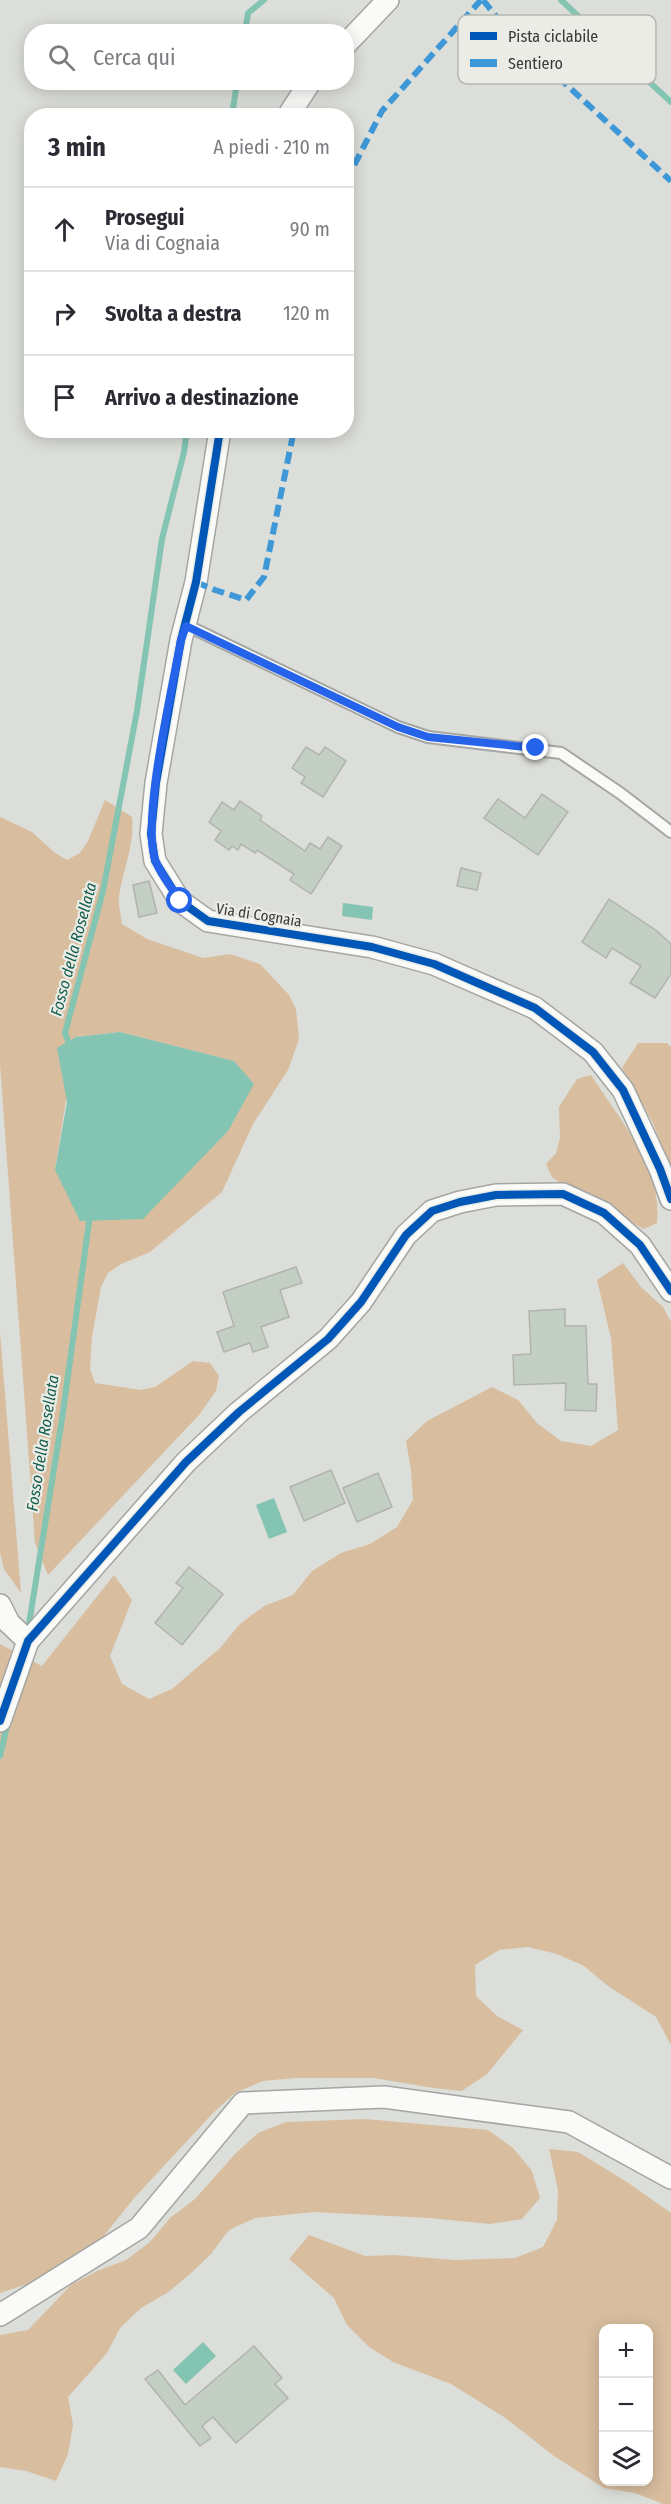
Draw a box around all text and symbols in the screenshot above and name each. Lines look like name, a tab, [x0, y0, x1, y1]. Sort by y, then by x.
legend	[458, 15, 656, 84]
search box	[24, 24, 354, 90]
text: Pista ciclabile	[508, 27, 598, 46]
icon: search	[45, 41, 78, 74]
text: Cerca qui	[93, 44, 176, 71]
text: Sentiero	[508, 54, 563, 73]
text: 3 min	[48, 132, 106, 163]
text: A piedi · 210 m	[213, 135, 330, 159]
text: Prosegui	[105, 204, 184, 231]
icon: ahead	[48, 213, 81, 246]
text: 90 m	[290, 217, 330, 241]
text: Via di Cognaia	[105, 231, 220, 255]
icon: right	[48, 297, 81, 330]
text: Svolta a destra	[105, 300, 242, 327]
text: 120 m	[283, 301, 330, 325]
icon: arrive	[48, 381, 81, 414]
text: Arrivo a destinazione	[105, 384, 299, 411]
route end	[522, 734, 548, 760]
water label: Fosso della Rosellata	[47, 880, 100, 1018]
route start	[166, 887, 192, 913]
street label: Via di Cognaia	[215, 899, 303, 931]
water label: Fosso della Rosellata	[22, 1374, 63, 1513]
map controls	[599, 2324, 653, 2486]
button: +	[599, 2324, 653, 2378]
button: −	[599, 2378, 653, 2432]
button: layers	[599, 2432, 653, 2486]

